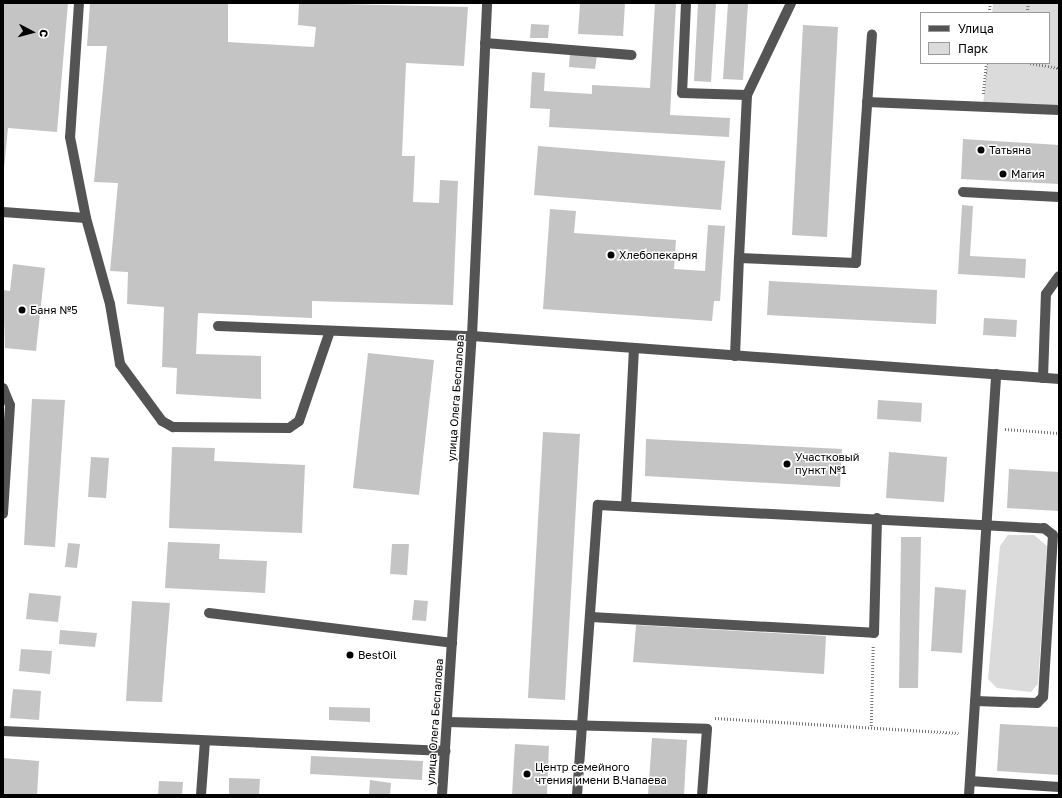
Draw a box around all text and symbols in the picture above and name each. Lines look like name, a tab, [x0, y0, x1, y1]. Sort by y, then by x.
north arrow	[12, 12, 52, 52]
legend	[920, 12, 1050, 64]
text: Улица	[958, 21, 994, 36]
text: С	[38, 29, 51, 38]
text: Парк	[958, 41, 988, 56]
place label: Татьяна	[989, 143, 1031, 157]
marker: Татьяна	[976, 145, 986, 155]
place label: Магия	[1011, 167, 1045, 181]
marker: Магия	[998, 169, 1008, 179]
place label: Хлебопекарня	[619, 248, 698, 262]
marker: Хлебопекарня	[606, 250, 616, 260]
place label: Баня №5	[30, 303, 78, 317]
marker: Баня №5	[17, 305, 27, 315]
street label: улица Олега Беспалова	[445, 334, 467, 462]
place label: Участковый пункт №1	[795, 451, 860, 477]
marker: Участковый пункт №1	[782, 459, 792, 469]
place label: BestOil	[358, 648, 397, 662]
marker: BestOil	[345, 650, 355, 660]
street label: улица Олега Беспалова	[424, 658, 446, 786]
place label: Центр семейного чтения имени В.Чапаева	[535, 761, 667, 787]
marker: Центр семейного чтения имени В.Чапаева	[522, 769, 532, 779]

